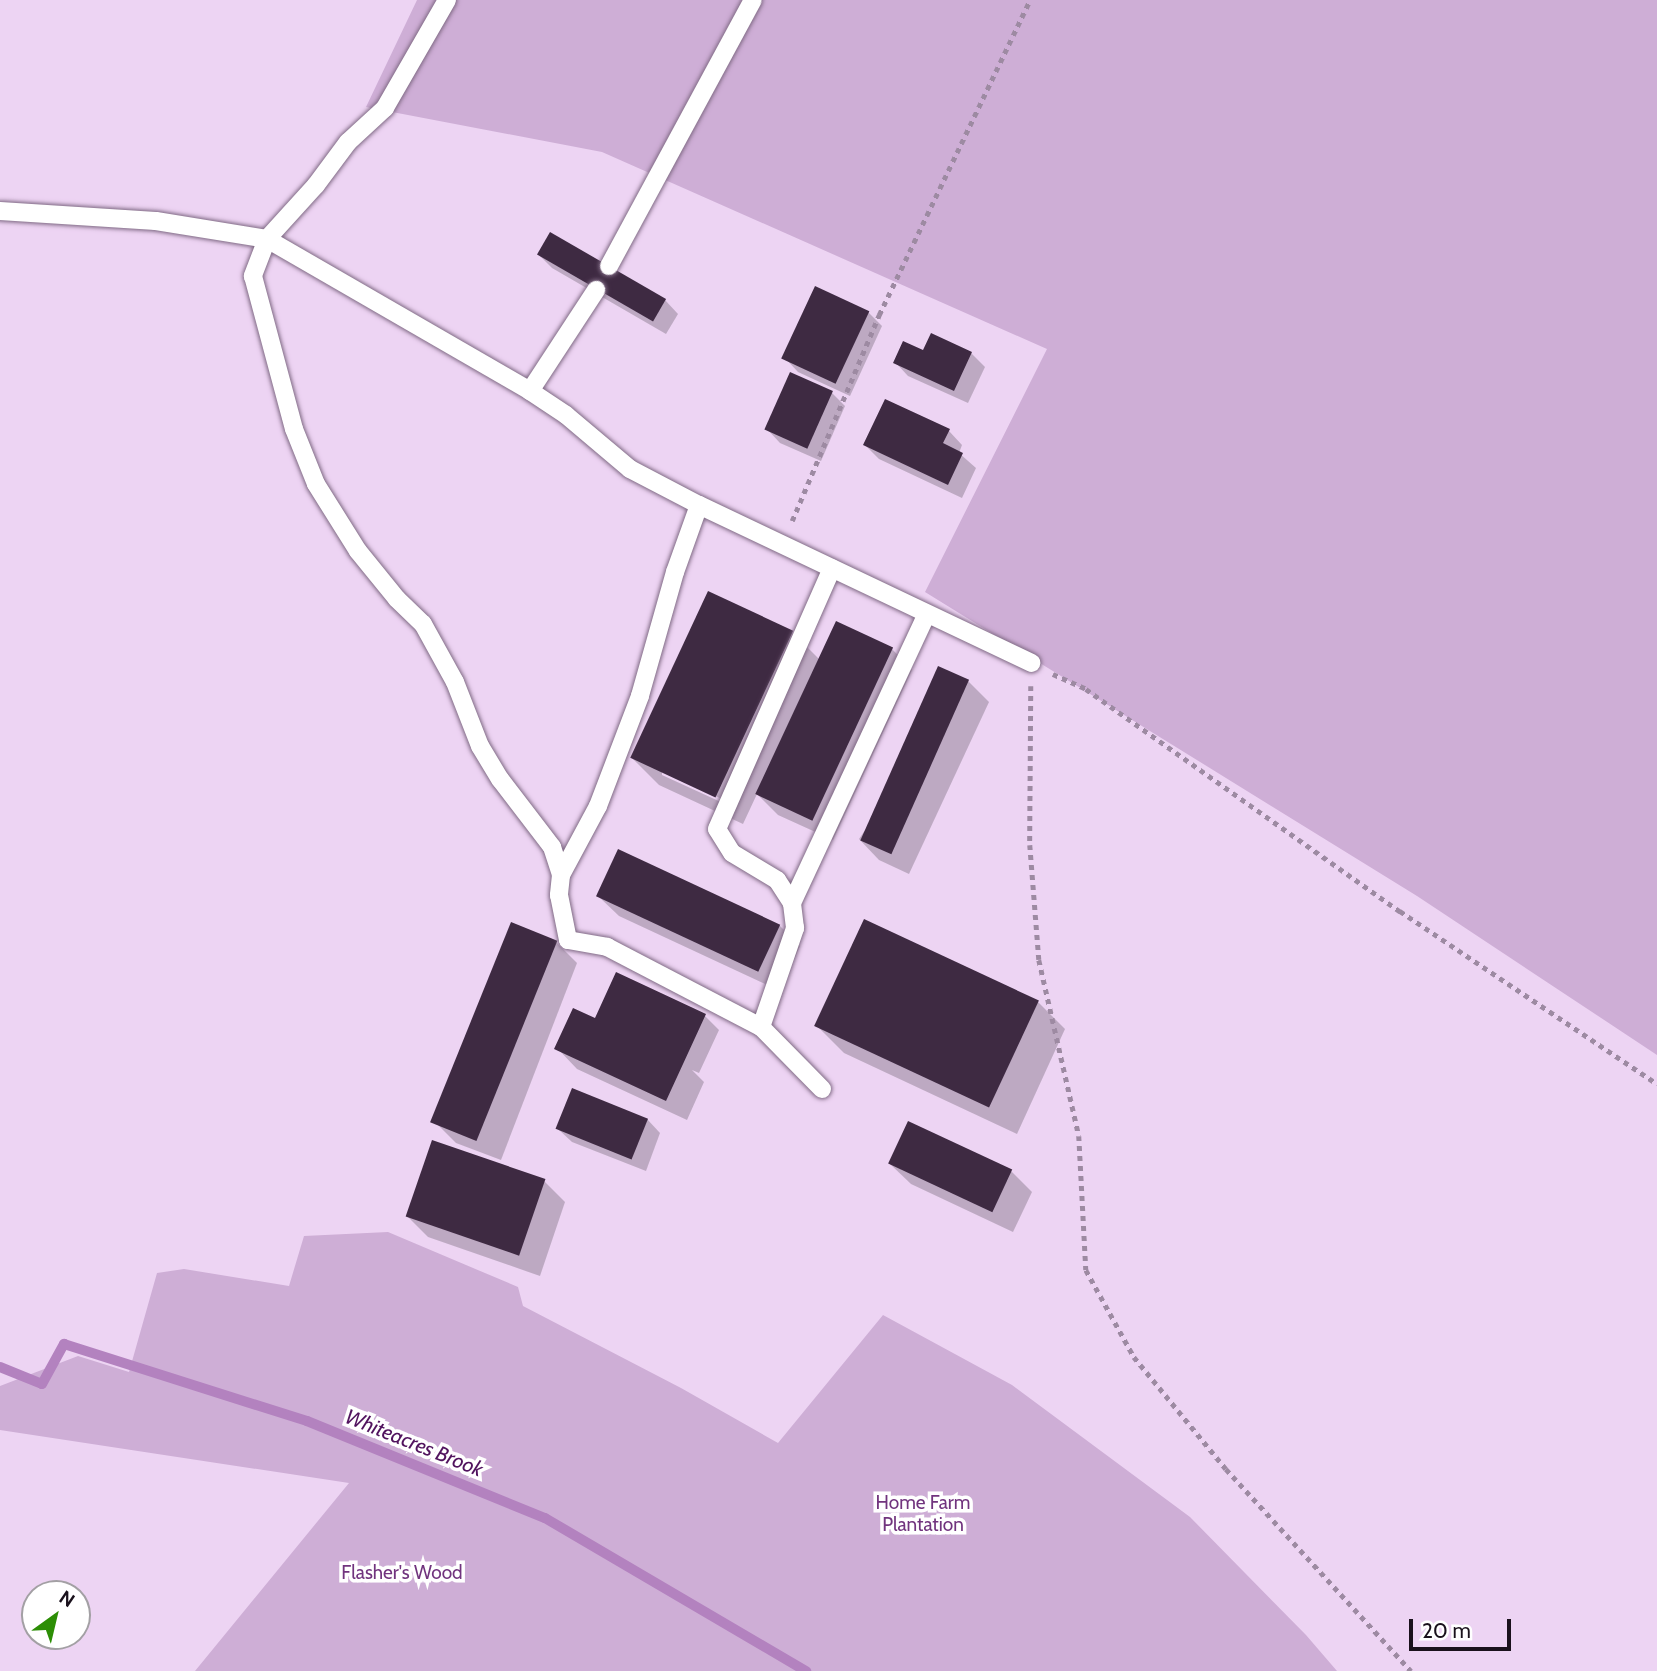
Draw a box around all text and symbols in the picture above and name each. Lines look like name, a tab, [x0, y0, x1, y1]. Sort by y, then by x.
water label: Whiteacres Brook	[341, 1404, 487, 1482]
park label: Home Farm Plantation	[876, 1492, 970, 1536]
park label: Flasher's Wood	[341, 1562, 463, 1584]
north arrow	[21, 1580, 91, 1650]
text: N	[55, 1586, 79, 1612]
scale bar	[1412, 1604, 1514, 1648]
text: 20 m	[1422, 1618, 1471, 1643]

